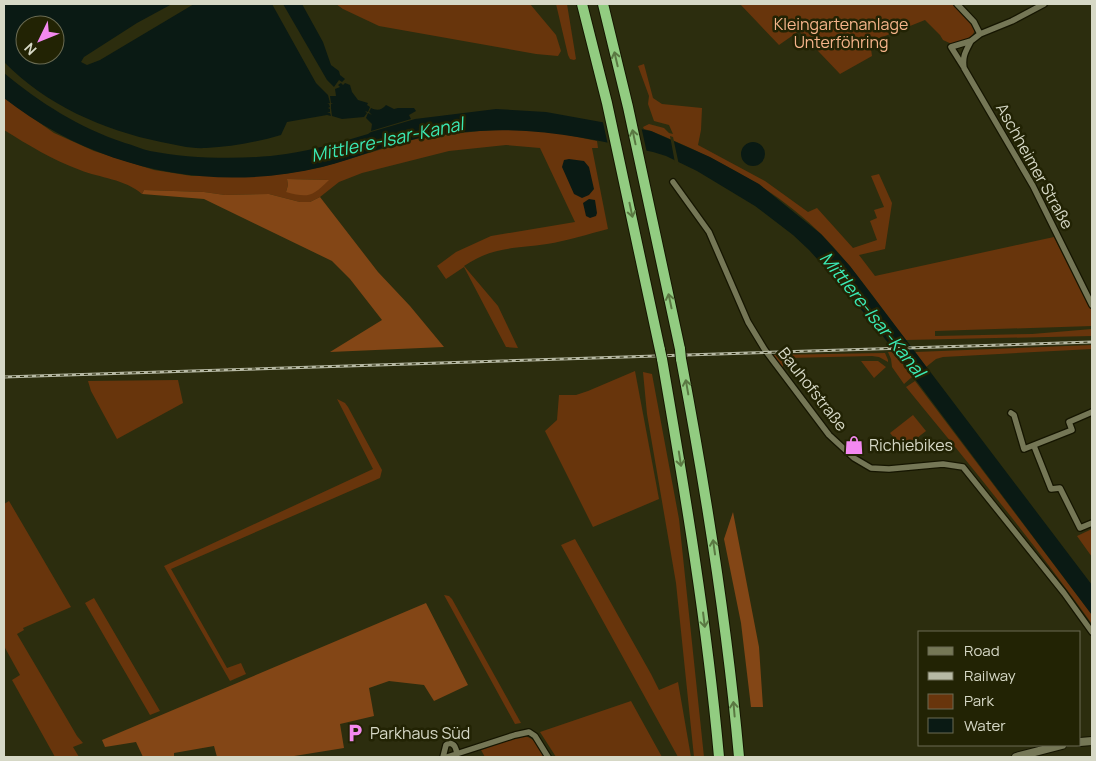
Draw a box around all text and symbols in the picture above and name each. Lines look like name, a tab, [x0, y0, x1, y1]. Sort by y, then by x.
park label: Kleingartenanlage Unterföhring	[774, 13, 908, 53]
north arrow	[15, 15, 65, 65]
text: N	[20, 39, 41, 59]
one-way arrow	[611, 52, 620, 68]
street label: Aschheimer Straße	[991, 99, 1079, 233]
water label: Mittlere-Isar-Kanal	[309, 111, 468, 167]
one-way arrow	[629, 130, 638, 146]
one-way arrow	[626, 202, 636, 218]
water label: Mittlere-Isar-Kanal	[815, 246, 933, 384]
one-way arrow	[665, 294, 674, 310]
street label: Bauhofstraße	[773, 342, 853, 436]
one-way arrow	[681, 380, 691, 396]
shop icon: Richiebikes	[843, 434, 865, 456]
place label: Richiebikes	[869, 434, 953, 456]
one-way arrow	[675, 451, 685, 467]
one-way arrow	[708, 540, 718, 556]
one-way arrow	[699, 611, 709, 627]
legend	[918, 631, 1081, 746]
text: Road	[964, 640, 1000, 661]
text: Railway	[964, 665, 1016, 686]
text: Park	[964, 690, 994, 711]
one-way arrow	[729, 701, 739, 717]
text: Water	[964, 715, 1006, 736]
parking icon: Parkhaus Süd	[344, 722, 366, 744]
place label: Parkhaus Süd	[370, 722, 470, 744]

